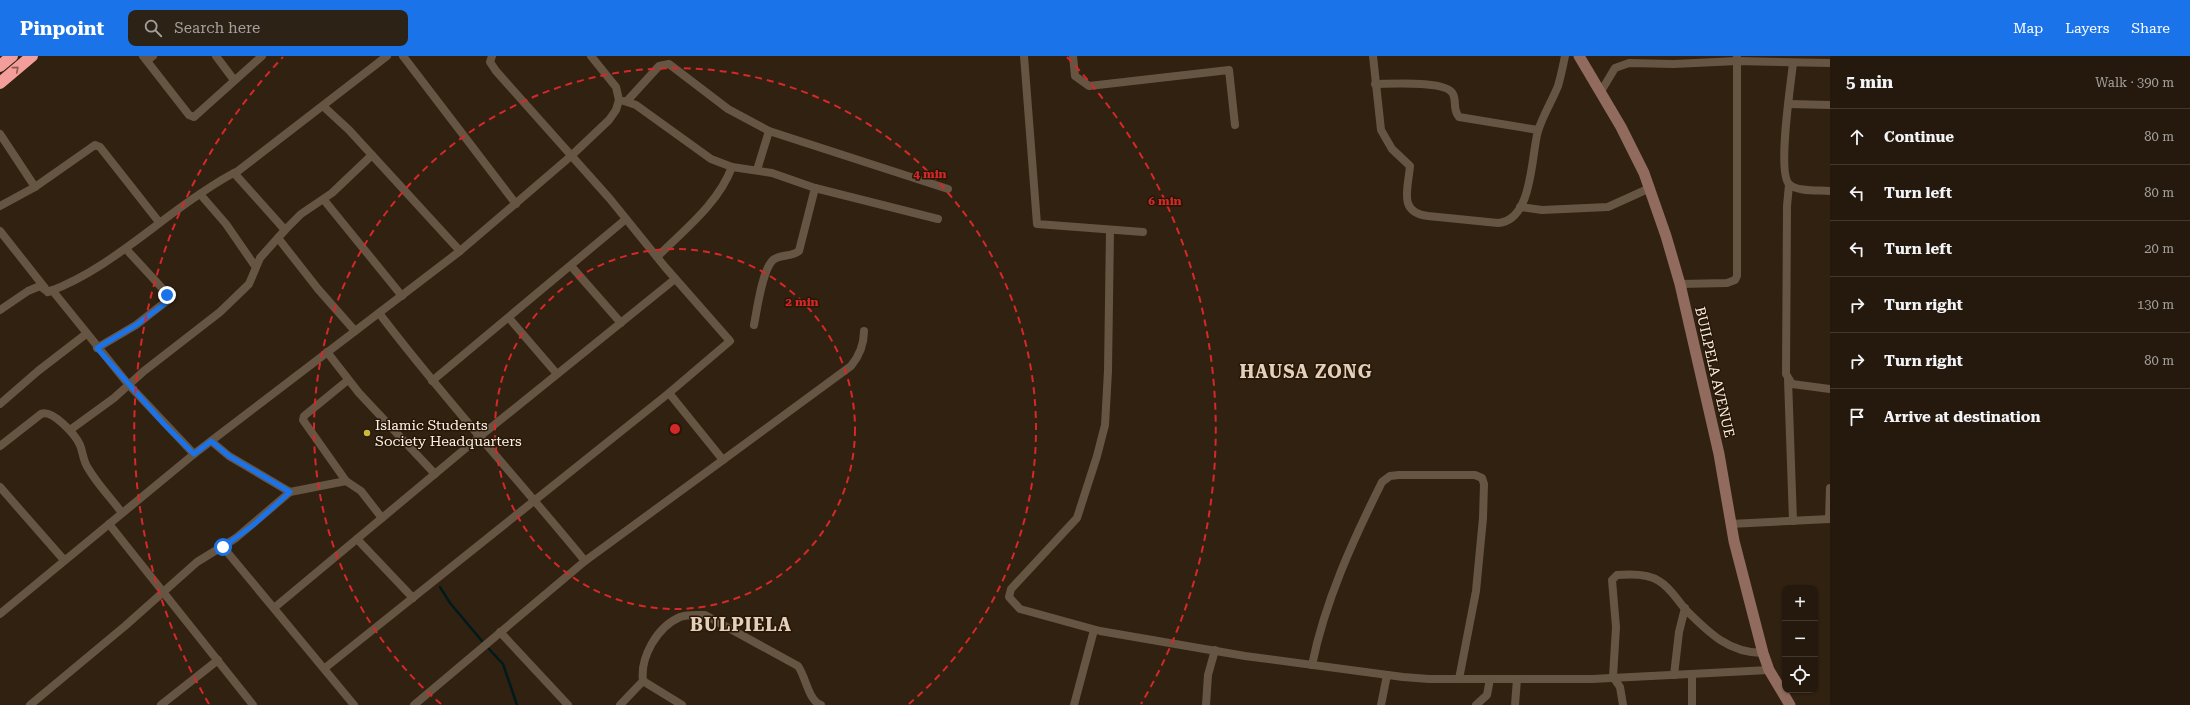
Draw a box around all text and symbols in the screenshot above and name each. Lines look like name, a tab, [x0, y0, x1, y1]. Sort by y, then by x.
search box	[128, 10, 408, 46]
text: Pinpoint	[20, 17, 104, 40]
icon: search	[142, 17, 164, 39]
text: Search here	[174, 19, 260, 37]
text: Map	[2013, 20, 2043, 36]
text: Layers	[2065, 20, 2109, 36]
text: Share	[2131, 20, 2170, 36]
one-way arrow	[12, 67, 19, 74]
text: 5 min	[1846, 72, 1893, 92]
text: Walk · 390 m	[2095, 75, 2174, 90]
icon: ahead	[1846, 126, 1868, 148]
text: Continue	[1884, 128, 1954, 146]
text: 80 m	[2144, 129, 2174, 144]
text: 4 min	[913, 167, 947, 181]
icon: left	[1846, 182, 1868, 204]
text: Turn left	[1884, 184, 1952, 202]
text: 80 m	[2144, 185, 2174, 200]
text: 6 min	[1148, 194, 1182, 208]
icon: left	[1846, 238, 1868, 260]
text: Turn left	[1884, 240, 1952, 258]
text: 20 m	[2144, 241, 2174, 256]
route end	[158, 286, 176, 304]
icon: right	[1846, 294, 1868, 316]
text: 2 min	[785, 295, 819, 309]
text: Turn right	[1884, 296, 1963, 314]
text: 130 m	[2137, 297, 2174, 312]
street label: BUILPELA AVENUE	[1692, 305, 1738, 439]
icon: right	[1846, 350, 1868, 372]
text: Turn right	[1884, 352, 1963, 370]
text: 80 m	[2144, 353, 2174, 368]
district label: HAUSA ZONG	[1239, 361, 1373, 382]
icon: arrive	[1846, 406, 1868, 428]
text: Arrive at destination	[1884, 408, 2040, 426]
place label: Islamic Students Society Headquarters	[375, 417, 522, 449]
centre of rings	[668, 422, 682, 436]
marker: Islamic Students Society Headquarters	[362, 428, 372, 438]
route start	[214, 538, 232, 556]
map controls	[1782, 585, 1818, 693]
button: +	[1782, 585, 1818, 621]
district label: BULPIELA	[690, 614, 792, 635]
button: −	[1782, 621, 1818, 657]
button: locate	[1782, 657, 1818, 693]

